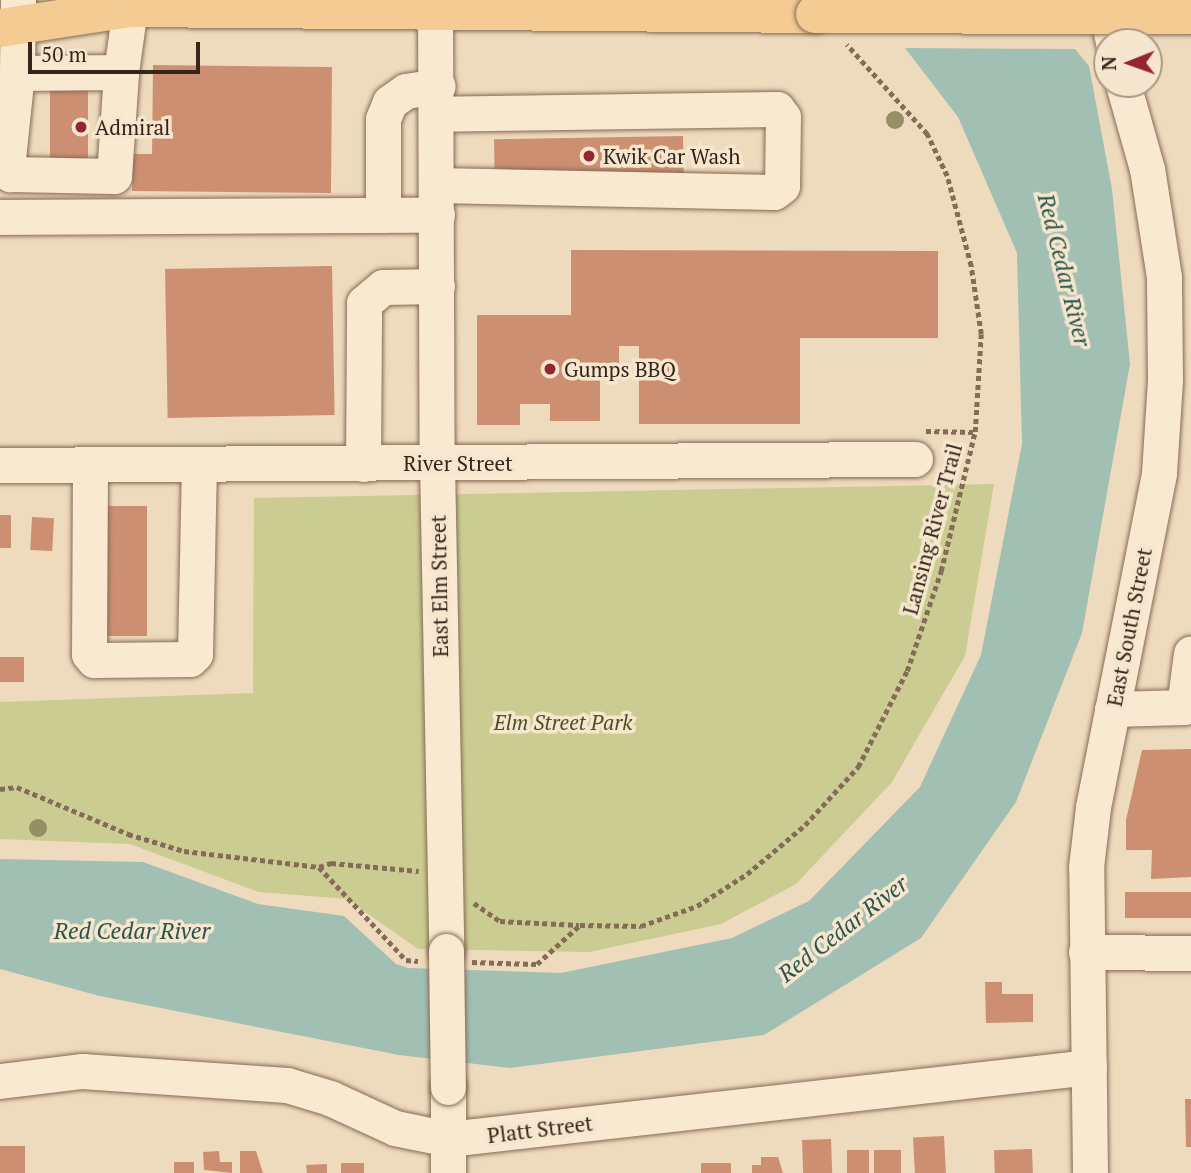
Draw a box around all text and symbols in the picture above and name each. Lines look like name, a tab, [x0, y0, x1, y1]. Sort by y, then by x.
scale bar	[32, 28, 203, 72]
north arrow	[1093, 28, 1163, 98]
text: 50 m	[41, 40, 87, 68]
text: N	[1096, 56, 1121, 71]
place label: Admiral	[95, 114, 170, 140]
marker: Admiral	[73, 119, 89, 135]
place label: Kwik Car Wash	[603, 143, 741, 169]
marker: Kwik Car Wash	[581, 148, 597, 164]
water label: Red Cedar River	[1032, 191, 1096, 349]
place label: Gumps BBQ	[564, 356, 676, 382]
marker: Gumps BBQ	[542, 361, 558, 377]
street label: Lansing River Trail	[897, 441, 967, 617]
street label: River Street	[403, 450, 513, 476]
street label: East Elm Street	[425, 514, 453, 658]
street label: East South Street	[1101, 546, 1157, 708]
park label: Elm Street Park	[494, 709, 632, 735]
water label: Red Cedar River	[773, 870, 913, 988]
water label: Red Cedar River	[54, 917, 210, 945]
street label: Platt Street	[486, 1110, 594, 1148]

